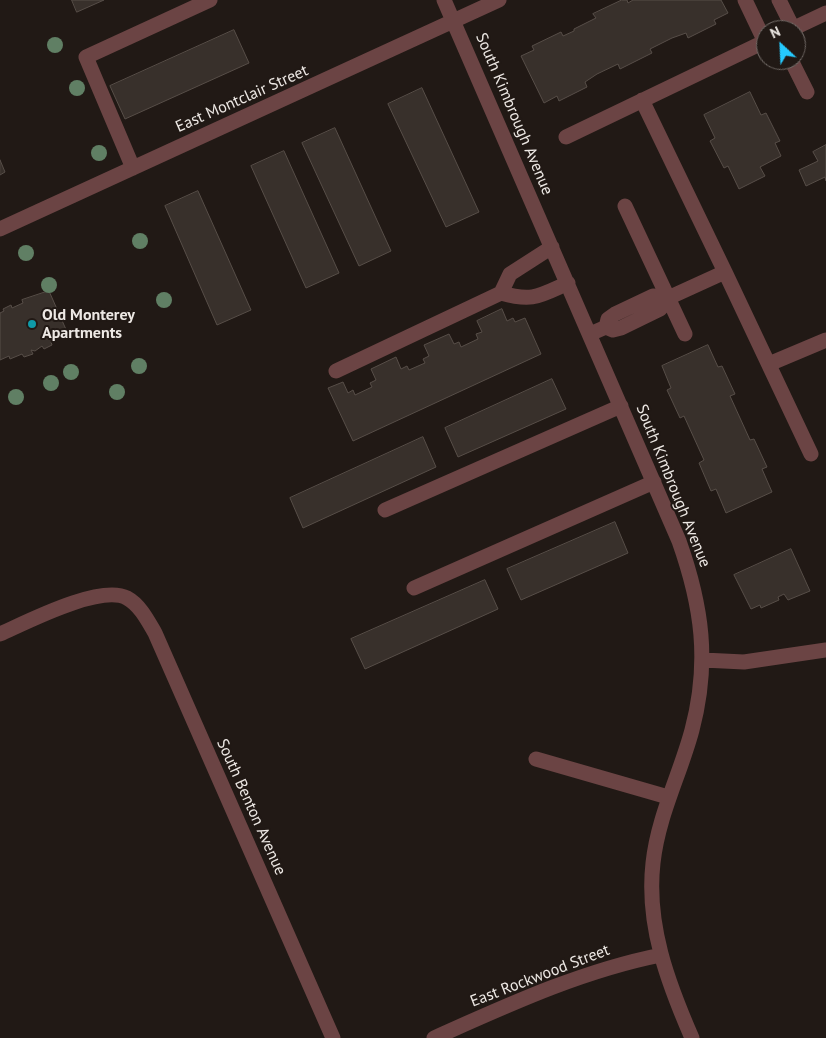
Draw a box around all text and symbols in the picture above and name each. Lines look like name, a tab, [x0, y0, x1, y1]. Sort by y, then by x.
north arrow	[756, 20, 806, 70]
text: N	[767, 22, 783, 42]
street label: South Kimbrough Avenue	[471, 30, 557, 198]
street label: East Montclair Street	[173, 61, 311, 137]
place label: Old Monterey Apartments	[42, 305, 135, 343]
marker: Old Monterey Apartments	[26, 318, 38, 330]
street label: South Kimbrough Avenue	[631, 402, 715, 570]
street label: South Benton Avenue	[212, 736, 290, 878]
street label: East Rockwood Street	[468, 941, 612, 1011]

